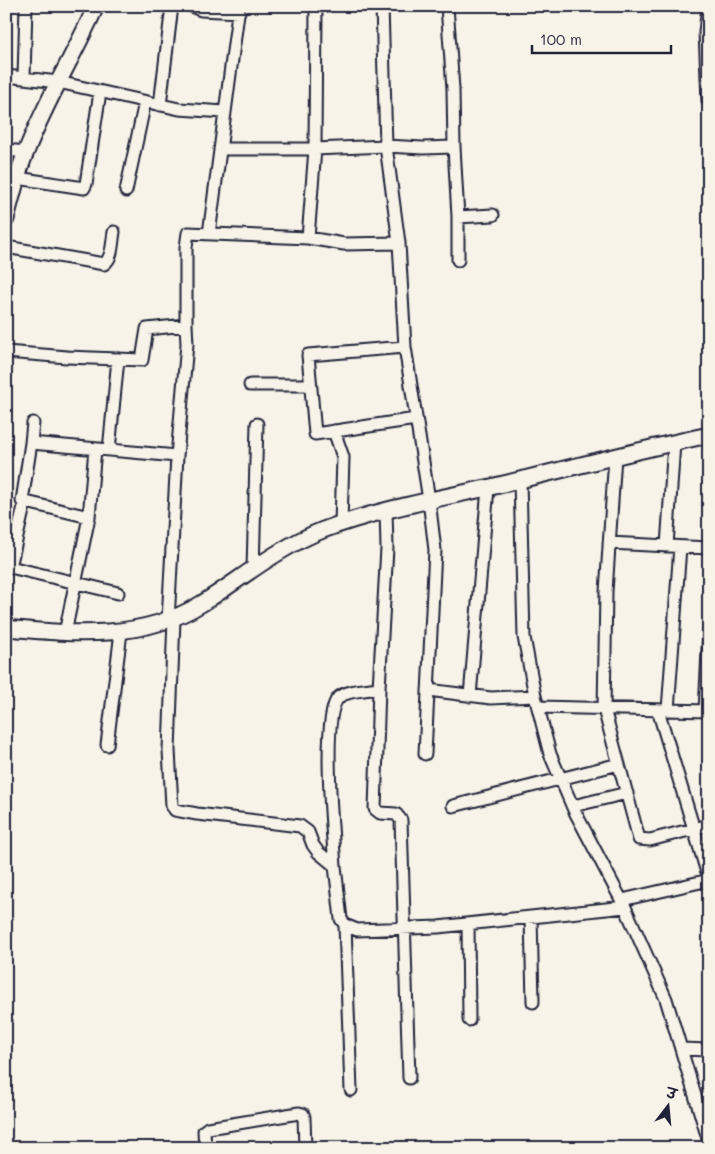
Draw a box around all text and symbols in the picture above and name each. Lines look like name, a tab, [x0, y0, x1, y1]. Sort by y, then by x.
scale bar	[532, 22, 671, 54]
text: 100 m	[540, 29, 582, 49]
north arrow	[642, 1082, 692, 1132]
text: उ	[663, 1082, 680, 1104]

